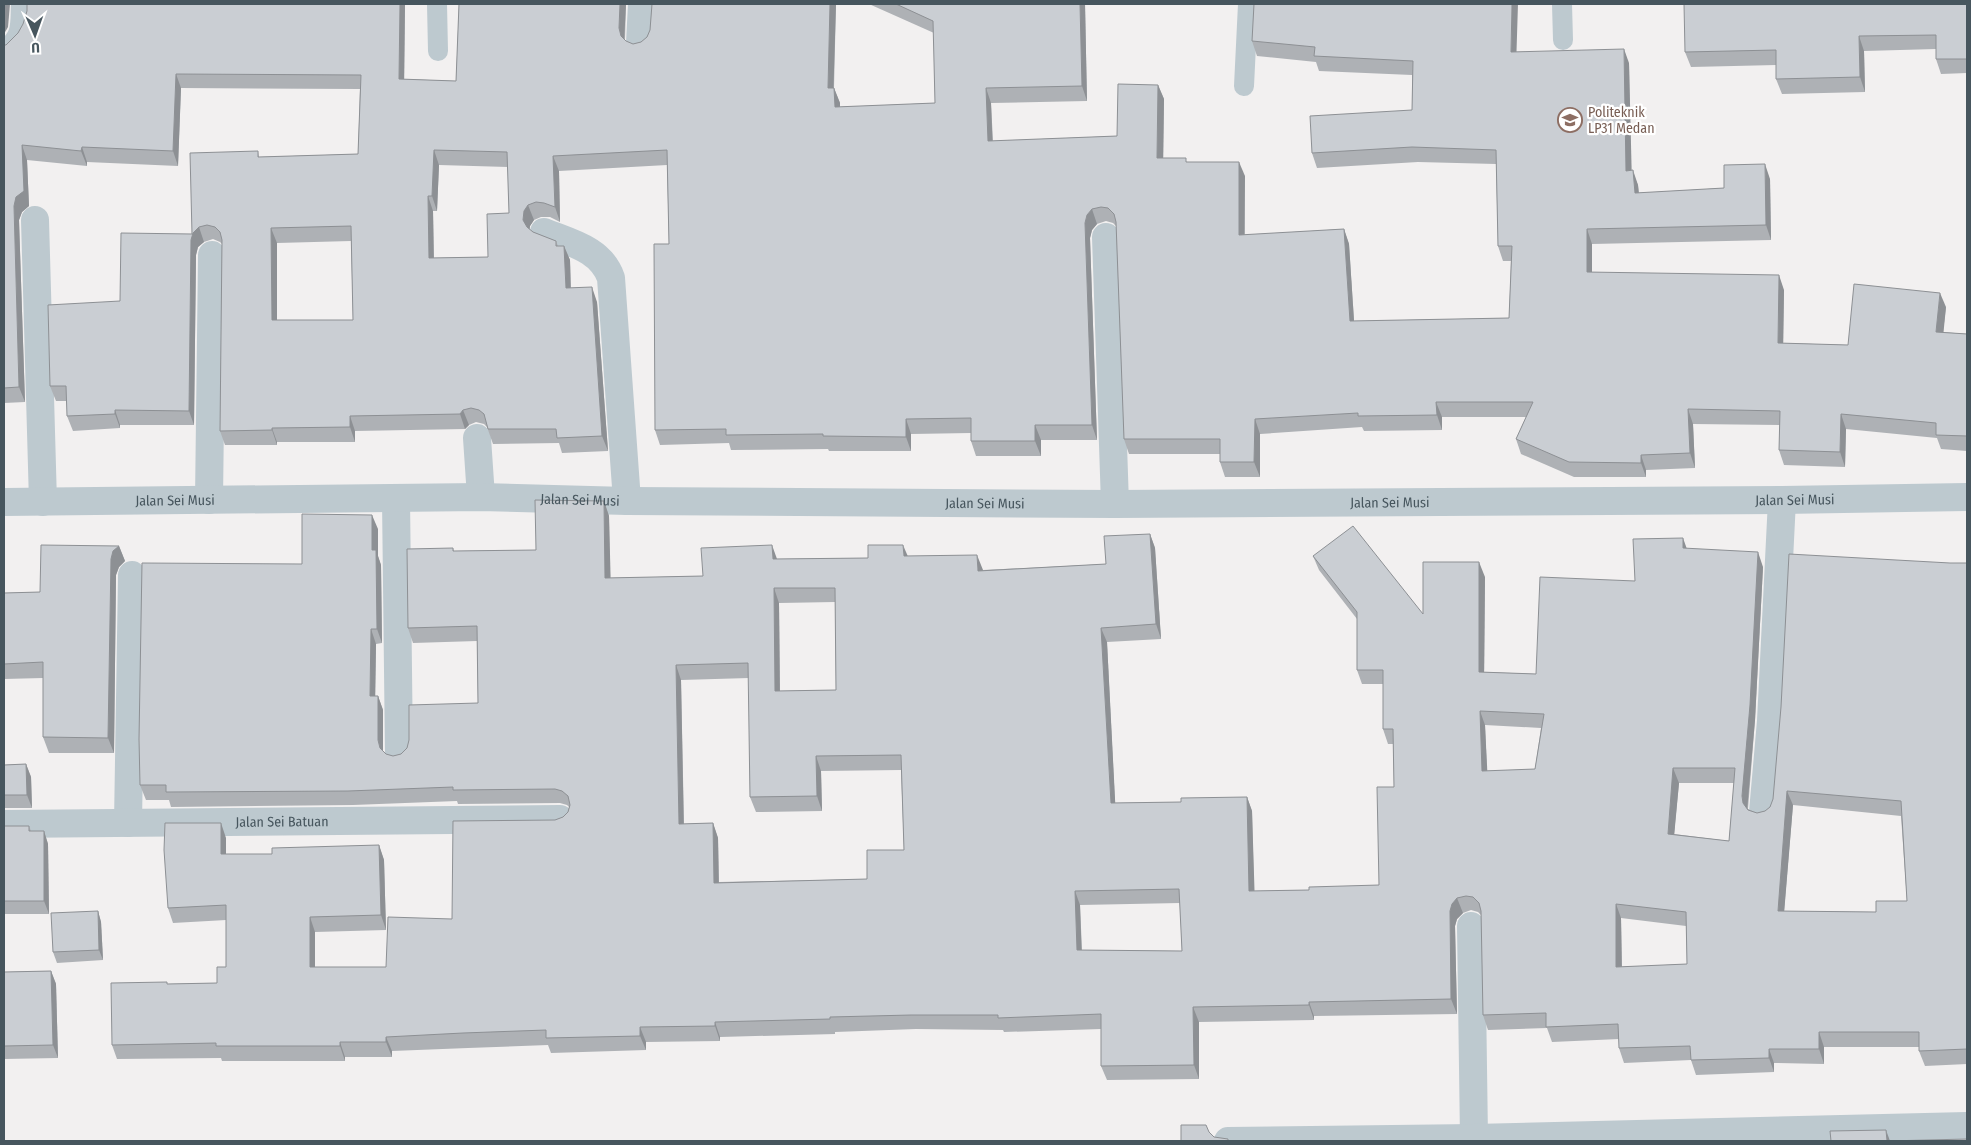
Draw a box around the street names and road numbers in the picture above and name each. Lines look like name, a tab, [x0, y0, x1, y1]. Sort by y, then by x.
street label: Jalan Sei Musi	[540, 490, 620, 509]
street label: Jalan Sei Musi	[135, 491, 215, 509]
street label: Jalan Sei Musi	[1755, 491, 1835, 509]
street label: Jalan Sei Musi	[945, 494, 1025, 512]
street label: Jalan Sei Musi	[1350, 494, 1430, 511]
street label: Jalan Sei Batuan	[235, 813, 329, 830]

